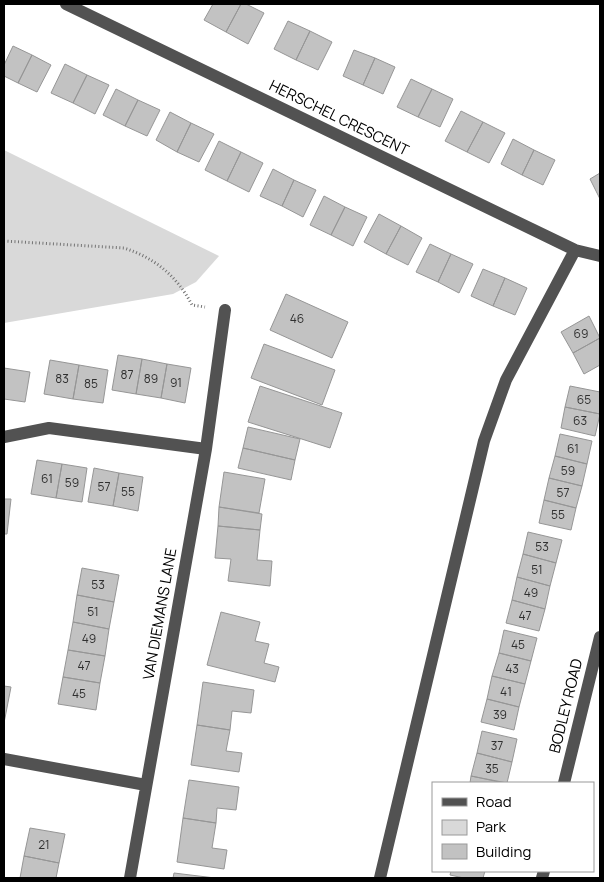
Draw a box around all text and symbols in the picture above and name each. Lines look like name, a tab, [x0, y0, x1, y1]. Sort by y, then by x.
street label: HERSCHEL CRESCENT	[266, 75, 413, 161]
house number: 46	[290, 310, 304, 327]
house number: 69	[574, 325, 588, 342]
house number: 87	[121, 366, 134, 383]
house number: 83	[55, 370, 69, 387]
house number: 89	[144, 370, 158, 387]
house number: 91	[170, 374, 182, 391]
house number: 85	[84, 375, 98, 392]
house number: 65	[577, 391, 591, 408]
house number: 63	[573, 412, 587, 429]
house number: 61	[567, 440, 579, 457]
house number: 59	[561, 462, 575, 479]
house number: 61	[41, 470, 53, 487]
house number: 59	[65, 474, 79, 491]
house number: 57	[98, 478, 110, 495]
house number: 55	[121, 483, 135, 500]
house number: 57	[557, 484, 569, 501]
house number: 55	[551, 506, 565, 523]
house number: 53	[535, 538, 549, 555]
street label: VAN DIEMANS LANE	[138, 546, 181, 681]
house number: 51	[531, 561, 543, 578]
house number: 53	[91, 576, 105, 593]
house number: 49	[524, 584, 538, 601]
house number: 51	[87, 603, 99, 620]
house number: 47	[518, 607, 532, 624]
house number: 49	[82, 630, 96, 647]
house number: 45	[511, 636, 525, 653]
street label: BODLEY ROAD	[544, 656, 587, 755]
house number: 47	[77, 657, 91, 674]
house number: 43	[505, 660, 519, 677]
house number: 41	[500, 683, 512, 700]
house number: 45	[72, 685, 86, 702]
house number: 39	[493, 706, 507, 723]
house number: 37	[491, 737, 503, 754]
house number: 35	[485, 760, 499, 777]
legend	[432, 782, 594, 872]
text: Road	[476, 791, 512, 812]
text: Park	[476, 816, 506, 837]
house number: 21	[38, 836, 50, 853]
text: Building	[476, 841, 531, 862]

